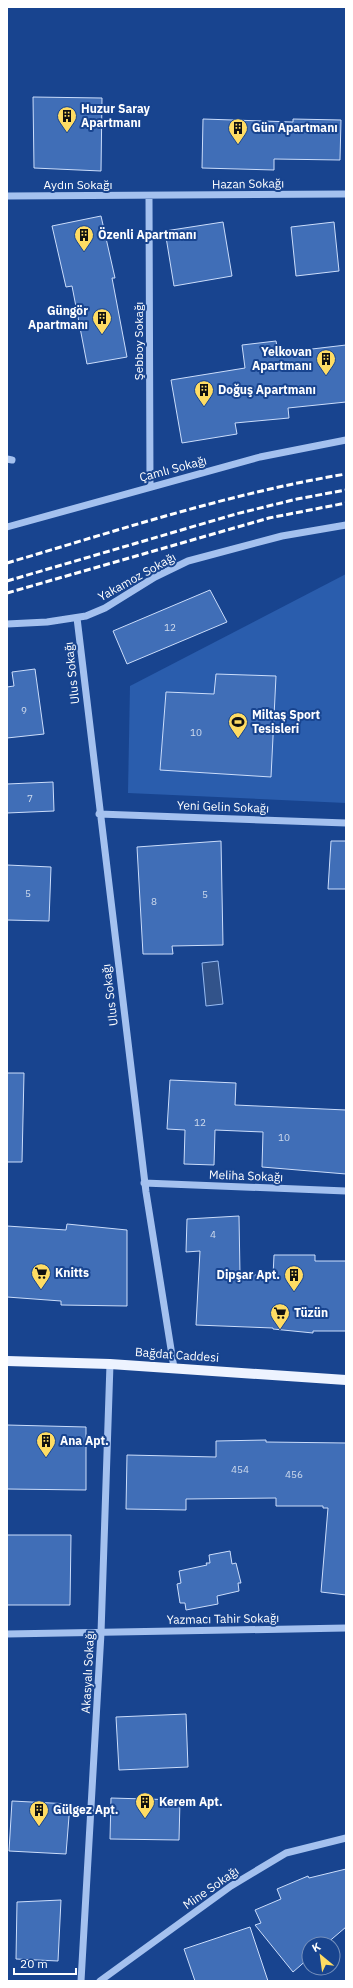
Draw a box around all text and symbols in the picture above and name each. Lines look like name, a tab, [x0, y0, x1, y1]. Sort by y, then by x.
place label: Huzur Saray Apartmanı	[81, 101, 151, 130]
building icon: Huzur Saray Apartmanı	[56, 105, 78, 133]
building icon: Gün Apartmanı	[227, 117, 249, 145]
place label: Gün Apartmanı	[252, 120, 338, 135]
street label: Hazan Sokağı	[212, 175, 284, 192]
street label: Aydın Sokağı	[44, 177, 112, 192]
building icon: Özenli Apartmanı	[73, 224, 95, 252]
place label: Özenli Apartmanı	[98, 227, 196, 242]
street label: Şebboy Sokağı	[131, 302, 146, 380]
place label: Güngör Apartmanı	[28, 303, 88, 332]
building icon: Güngör Apartmanı	[91, 307, 113, 335]
place label: Yelkovan Apartmanı	[252, 344, 312, 373]
building icon: Yelkovan Apartmanı	[315, 348, 337, 376]
building icon: Doğuş Apartmanı	[193, 379, 215, 407]
place label: Doğuş Apartmanı	[218, 382, 316, 397]
street label: Çamlı Sokağı	[138, 452, 208, 485]
street label: Yakamoz Sokağı	[95, 549, 178, 604]
house number: 12	[164, 621, 176, 634]
street label: Ulus Sokağı	[61, 641, 82, 705]
house number: 9	[21, 704, 27, 717]
place label: Miltaş Sport Tesisleri	[252, 707, 321, 736]
sports icon: Miltaş Sport Tesisleri	[227, 711, 249, 739]
house number: 10	[190, 726, 202, 739]
house number: 7	[27, 792, 33, 805]
street label: Yeni Gelin Sokağı	[177, 797, 269, 816]
house number: 5	[25, 887, 31, 900]
house number: 5	[202, 888, 208, 901]
house number: 8	[151, 895, 157, 908]
street label: Ulus Sokağı	[98, 963, 121, 1027]
house number: 12	[194, 1116, 206, 1129]
house number: 10	[278, 1131, 290, 1144]
street label: Meliha Sokağı	[209, 1167, 283, 1184]
house number: 4	[210, 1228, 216, 1241]
supermarket icon: Knitts	[30, 1262, 52, 1290]
building icon: Dipşar Apt.	[283, 1264, 305, 1292]
place label: Knitts	[55, 1265, 89, 1280]
place label: Dipşar Apt.	[217, 1267, 280, 1282]
supermarket icon: Tüzün	[269, 1302, 291, 1330]
place label: Tüzün	[294, 1305, 328, 1320]
street label: Bağdat Caddesi	[135, 1344, 220, 1365]
building icon: Ana Apt.	[35, 1430, 57, 1458]
place label: Ana Apt.	[60, 1433, 109, 1448]
house number: 454	[231, 1463, 249, 1476]
house number: 456	[285, 1468, 303, 1481]
street label: Yazmacı Tahir Sokağı	[167, 1610, 279, 1627]
street label: Akasyalı Sokağı	[78, 1630, 97, 1714]
building icon: Kerem Apt.	[134, 1791, 156, 1819]
place label: Kerem Apt.	[159, 1794, 223, 1809]
building icon: Gülgez Apt.	[28, 1799, 50, 1827]
place label: Gülgez Apt.	[53, 1802, 118, 1817]
street label: Mine Sokağı	[180, 1863, 242, 1912]
north arrow	[301, 1936, 341, 1976]
text: K	[309, 1939, 323, 1955]
scale bar	[14, 1950, 76, 1976]
text: 20 m	[20, 1956, 48, 1971]

